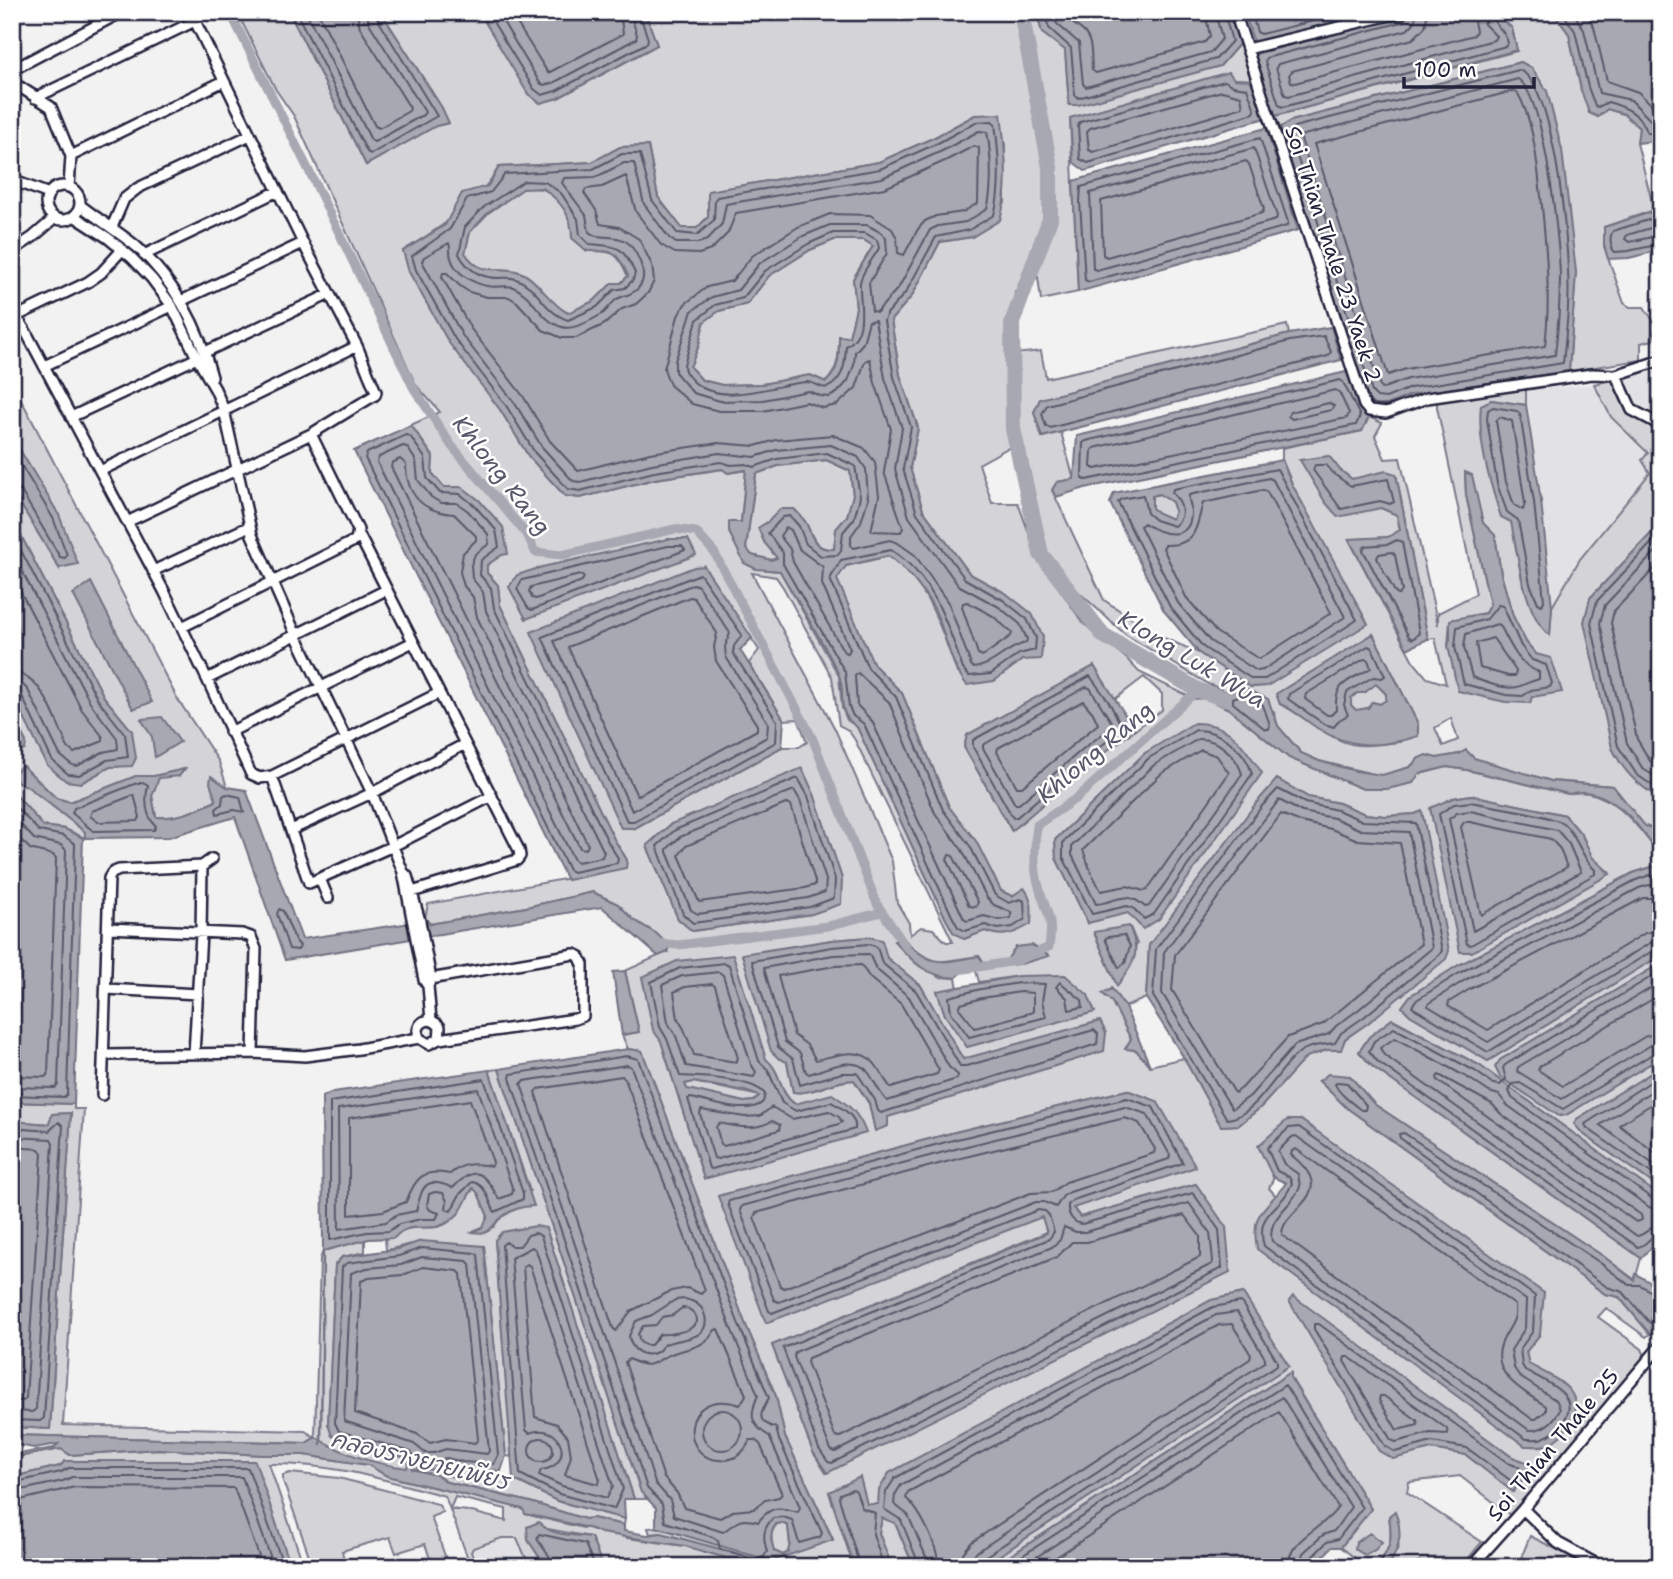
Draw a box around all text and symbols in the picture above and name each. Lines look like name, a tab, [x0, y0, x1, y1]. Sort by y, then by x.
scale bar	[1404, 46, 1533, 90]
text: 100 m	[1414, 56, 1477, 84]
street label: Soi Thian Thale 23 Yaek 2	[1278, 122, 1388, 386]
water label: Khlong Rang	[446, 409, 558, 541]
water label: Klong Luk Wua	[1113, 603, 1271, 715]
water label: Khlong Rang	[1030, 694, 1160, 810]
street label: Soi Thian Thale 25	[1481, 1363, 1625, 1527]
water label: คลองรางยายเพียร	[328, 1423, 514, 1497]

